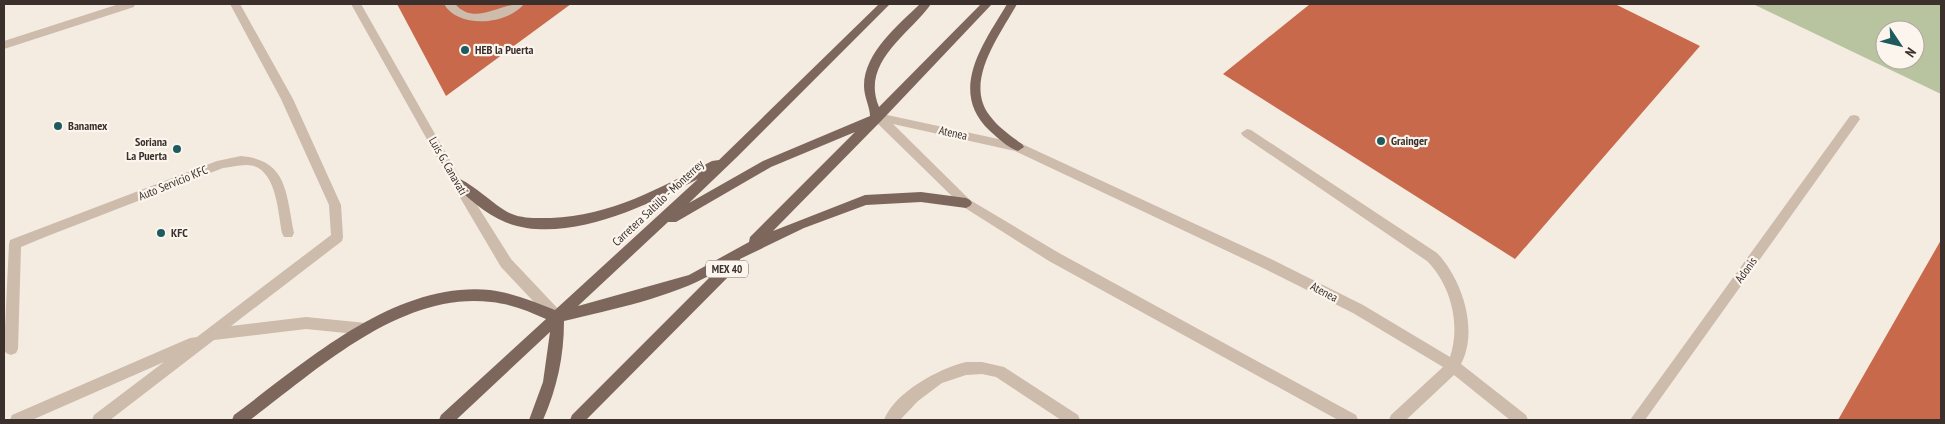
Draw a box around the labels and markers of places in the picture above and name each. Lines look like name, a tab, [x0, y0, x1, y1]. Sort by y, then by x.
place label: HEB la Puerta	[475, 42, 533, 57]
marker: HEB la Puerta	[459, 44, 471, 56]
place label: Banamex	[68, 118, 108, 133]
marker: Banamex	[52, 120, 64, 132]
place label: Grainger	[1391, 133, 1428, 148]
place label: Soriana La Puerta	[126, 134, 167, 163]
marker: Grainger	[1375, 135, 1387, 147]
marker: Soriana La Puerta	[171, 143, 183, 155]
place label: KFC	[171, 225, 188, 240]
marker: KFC	[155, 227, 167, 239]

